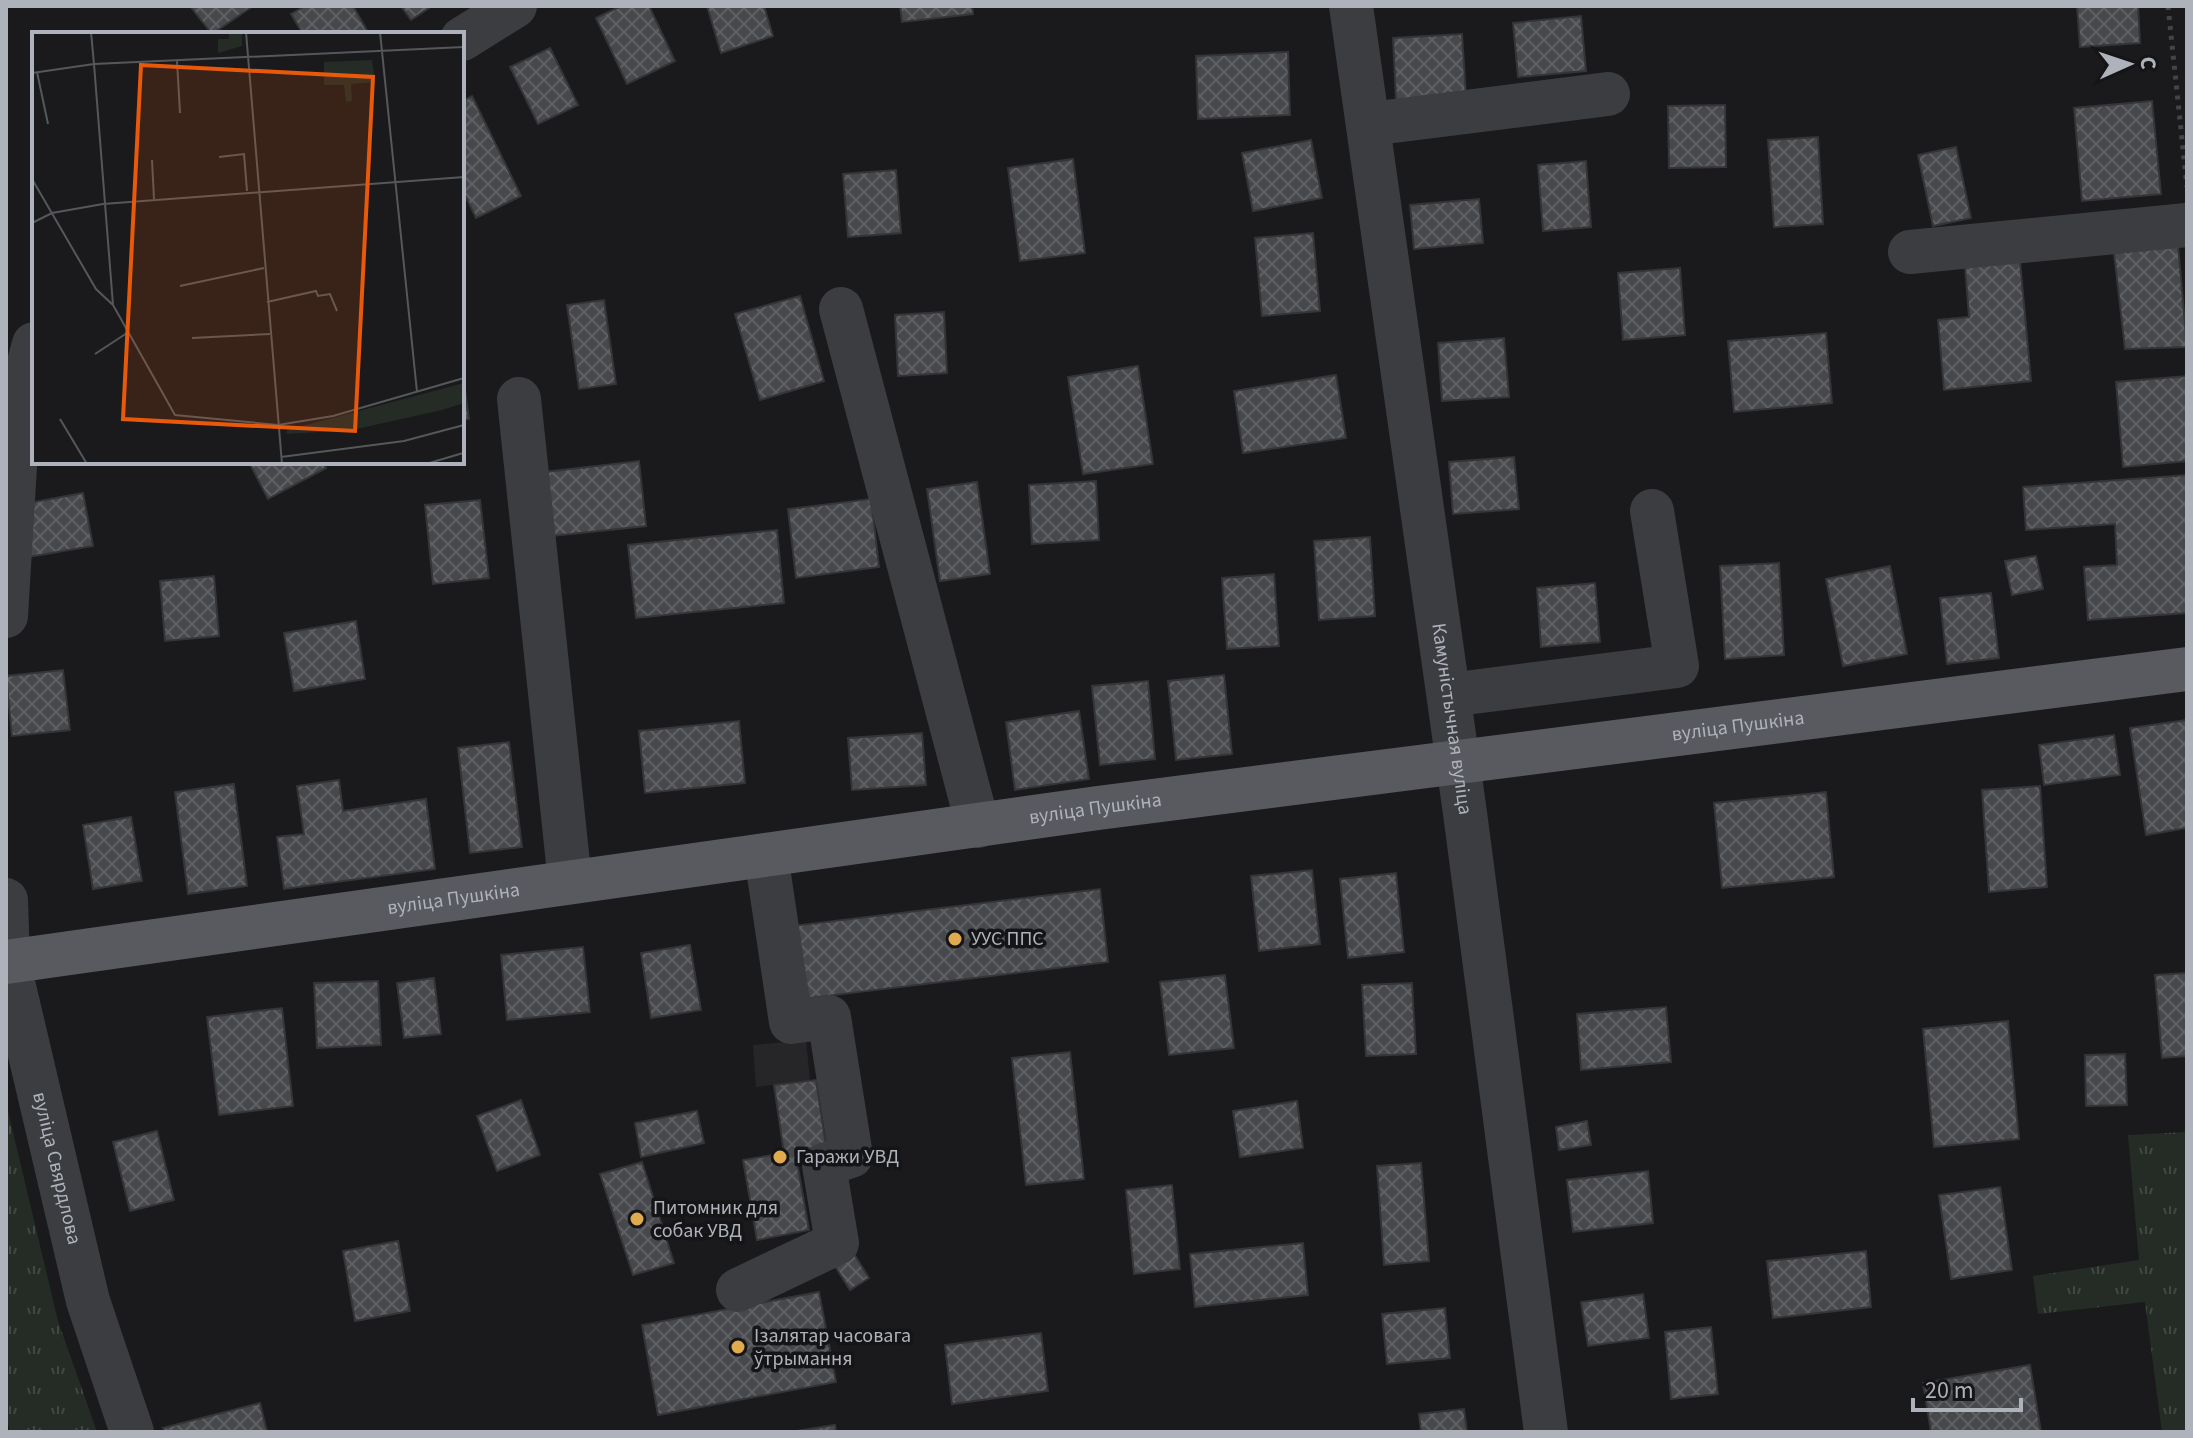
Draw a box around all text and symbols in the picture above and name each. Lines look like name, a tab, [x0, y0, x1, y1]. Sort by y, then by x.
north arrow	[2089, 24, 2169, 104]
inset map	[32, 32, 464, 464]
text: С	[2132, 56, 2164, 70]
street label: Камуністычная вуліца	[1424, 621, 1479, 817]
street label: вуліца Пушкіна	[1670, 704, 1806, 749]
street label: вуліца Пушкіна	[1027, 786, 1163, 832]
street label: вуліца Пушкіна	[385, 876, 522, 922]
place label: УУС ППС	[971, 925, 1044, 953]
marker: УУС ППС	[946, 930, 964, 948]
street label: вуліца Свярдлова	[25, 1089, 88, 1247]
place label: Гаражи УВД	[796, 1143, 899, 1171]
marker: Гаражи УВД	[771, 1148, 789, 1166]
place label: Питомник для собак УВД	[653, 1194, 778, 1245]
marker: Питомник для собак УВД	[628, 1210, 646, 1228]
place label: Ізалятар часовага ўтрымання	[754, 1322, 911, 1373]
marker: Ізалятар часовага ўтрымання	[729, 1338, 747, 1356]
scale bar	[1913, 1362, 2021, 1412]
text: 20 m	[1925, 1373, 1974, 1408]

